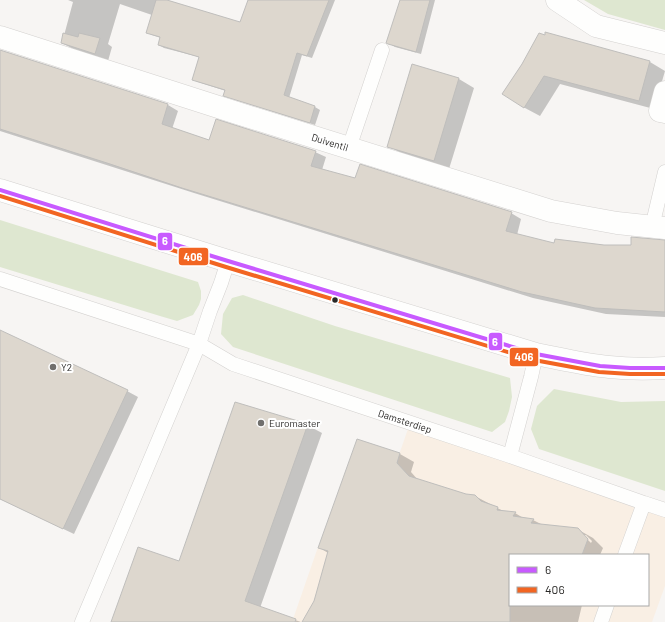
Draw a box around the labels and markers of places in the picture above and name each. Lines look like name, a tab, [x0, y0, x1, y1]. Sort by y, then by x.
unlabelled marker	[330, 295, 340, 305]
place label: Y2	[61, 361, 72, 373]
marker: Y2	[48, 362, 58, 372]
place label: Euromaster	[269, 417, 320, 429]
marker: Euromaster	[256, 418, 266, 428]

